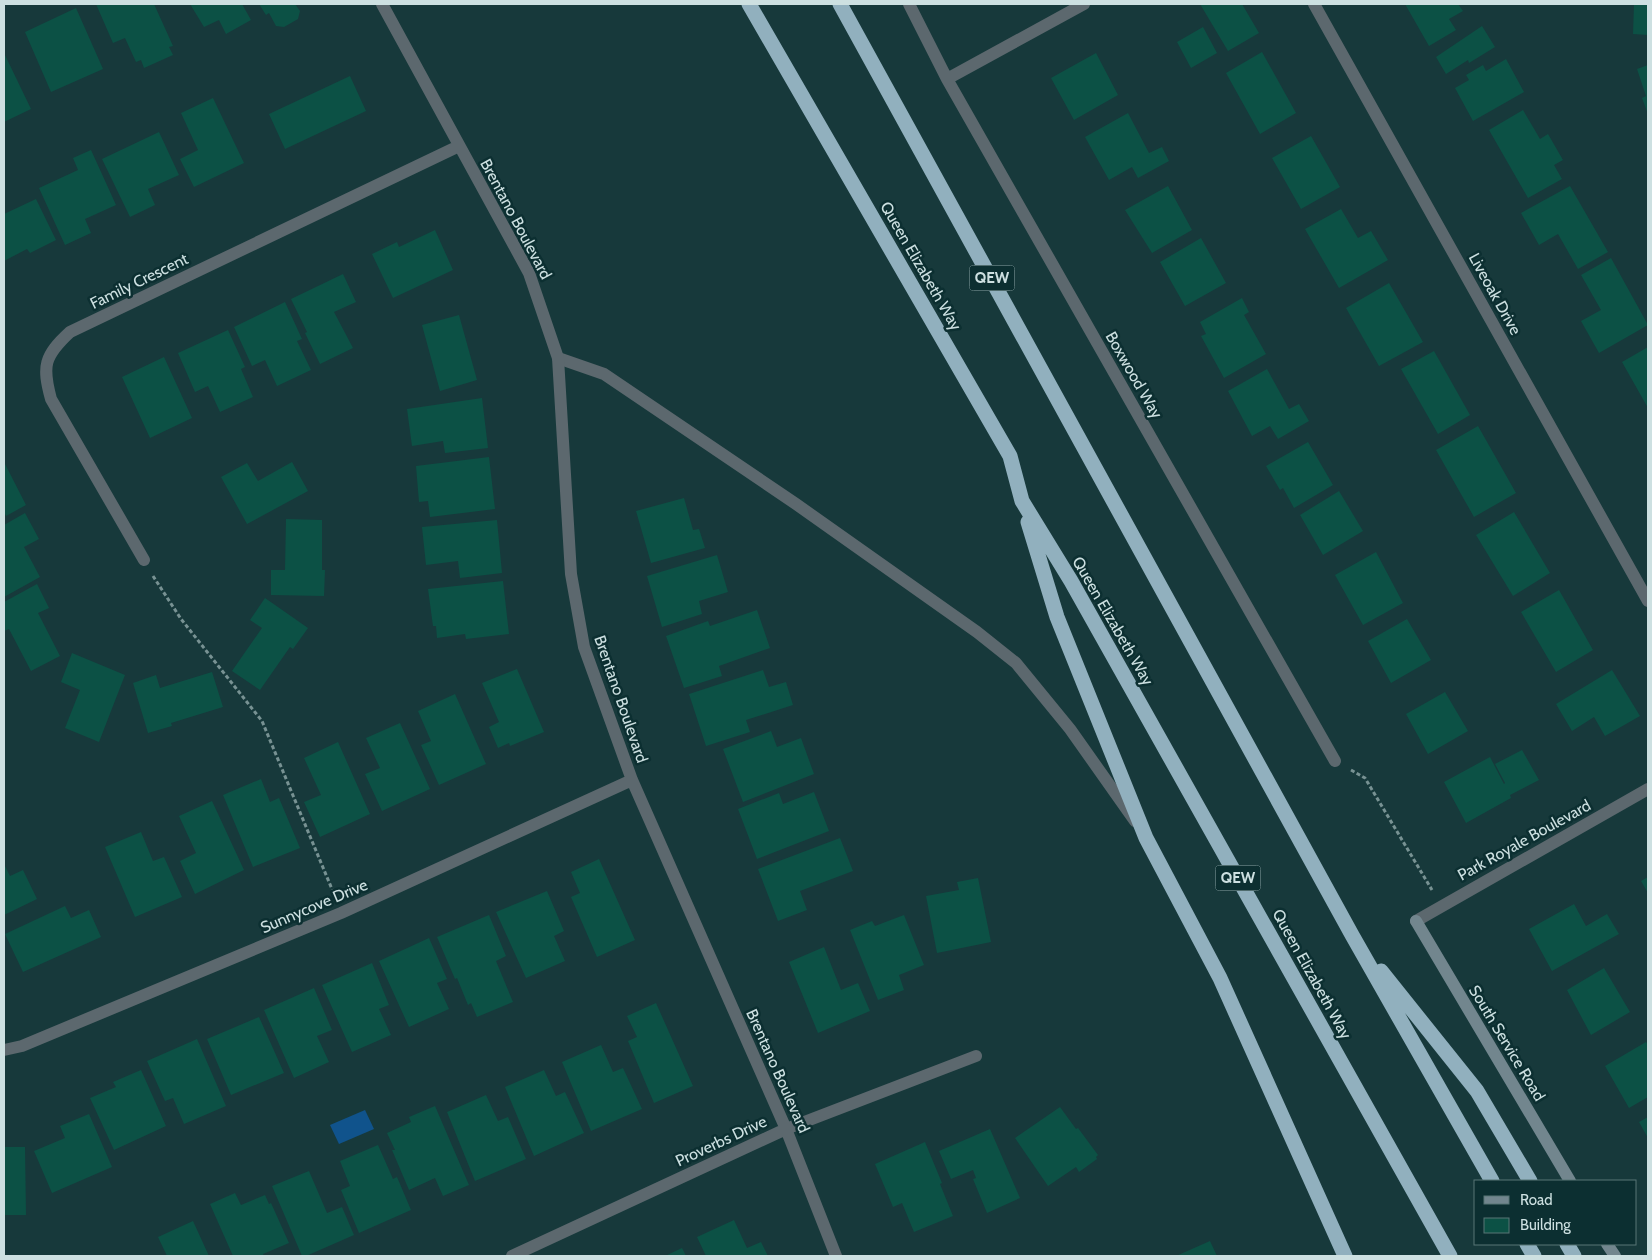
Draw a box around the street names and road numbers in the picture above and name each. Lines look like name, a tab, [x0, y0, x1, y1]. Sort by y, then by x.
street label: Brentano Boulevard	[476, 156, 556, 282]
street label: Queen Elizabeth Way	[876, 198, 966, 334]
street label: Family Crescent	[87, 249, 192, 313]
street label: Liveoak Drive	[1465, 250, 1525, 338]
road number: QEW	[970, 266, 1014, 290]
street label: Boxwood Way	[1101, 328, 1167, 422]
street label: Queen Elizabeth Way	[1068, 553, 1158, 689]
street label: Brentano Boulevard	[590, 633, 652, 765]
street label: Park Royale Boulevard	[1454, 796, 1594, 884]
road number: QEW	[1216, 866, 1260, 890]
street label: Sunnycove Drive	[258, 875, 370, 937]
street label: Queen Elizabeth Way	[1268, 906, 1356, 1042]
street label: South Service Road	[1465, 982, 1549, 1104]
street label: Brentano Boulevard	[742, 1006, 814, 1136]
street label: Proverbs Drive	[672, 1112, 770, 1170]

